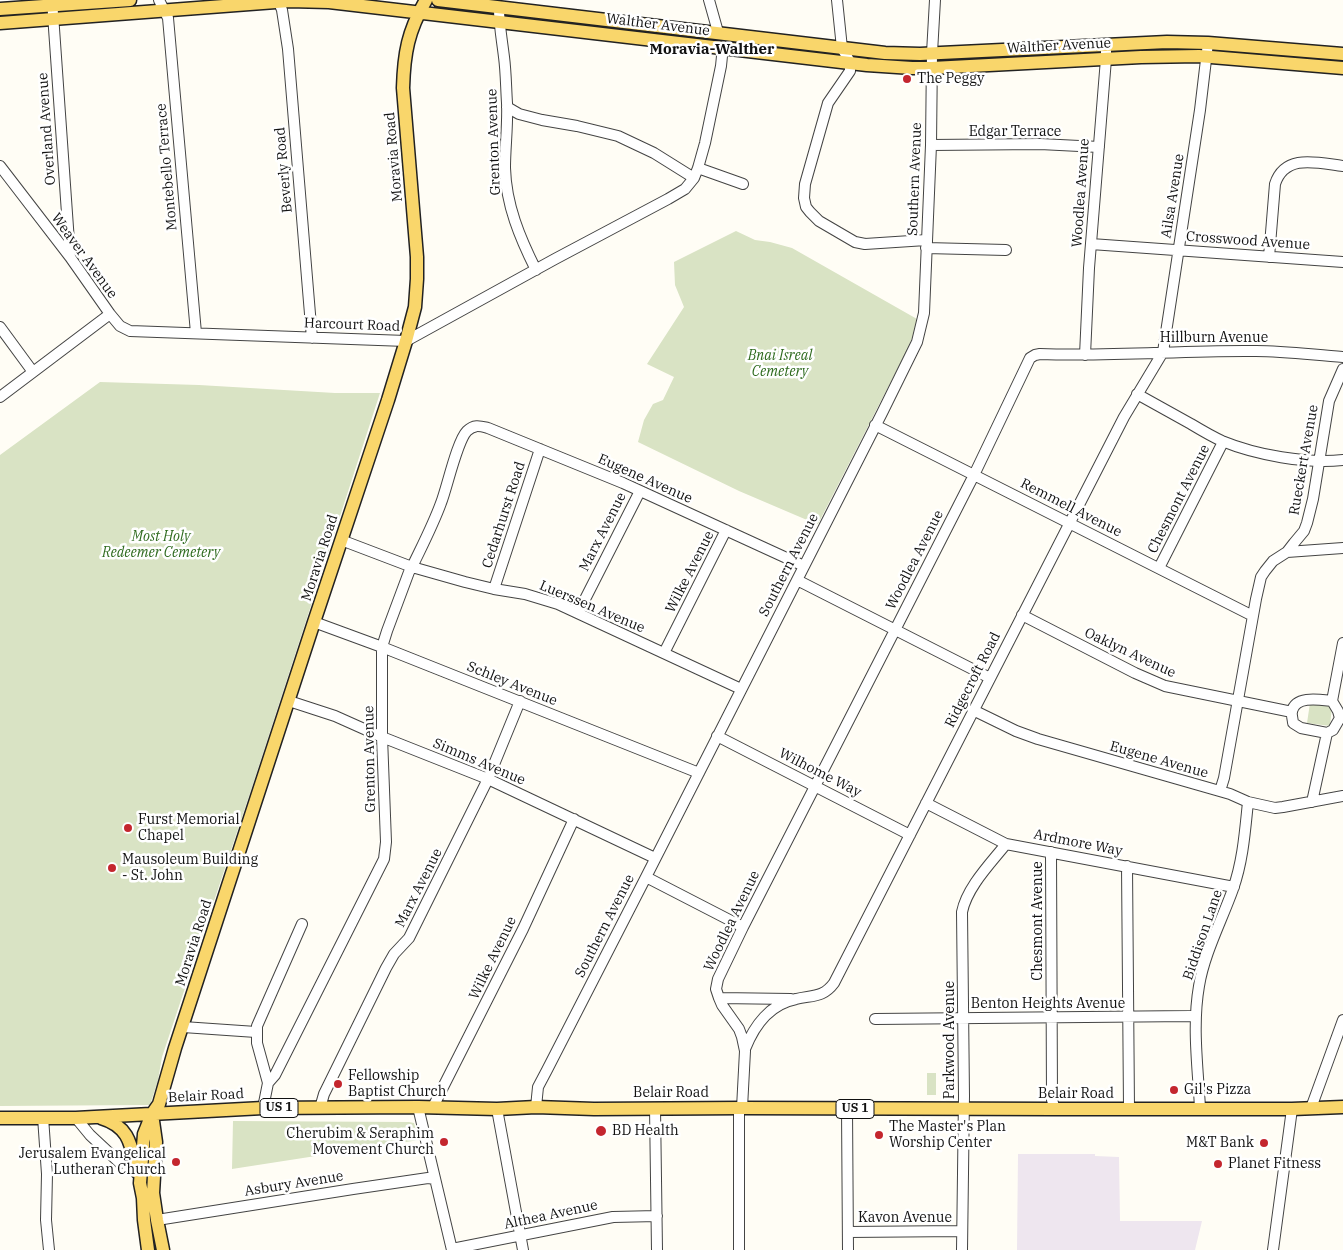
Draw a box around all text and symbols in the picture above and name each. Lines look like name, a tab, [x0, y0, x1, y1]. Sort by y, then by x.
street label: Walther Avenue	[605, 10, 711, 40]
street label: Walther Avenue	[1006, 35, 1112, 57]
district label: Moravia-Walther	[650, 41, 774, 59]
place label: The Peggy	[917, 71, 984, 87]
street label: Overland Avenue	[35, 72, 59, 186]
marker: The Peggy	[901, 73, 913, 85]
street label: Grenton Avenue	[484, 88, 504, 196]
street label: Montebello Terrace	[153, 103, 181, 231]
street label: Moravia Road	[382, 111, 406, 203]
street label: Southern Avenue	[905, 122, 925, 236]
street label: Edgar Terrace	[969, 124, 1061, 140]
street label: Beverly Road	[272, 126, 296, 214]
street label: Woodlea Avenue	[1069, 138, 1093, 248]
street label: Ailsa Avenue	[1158, 153, 1188, 239]
street label: Weaver Avenue	[47, 210, 121, 302]
street label: Crosswood Avenue	[1185, 228, 1311, 254]
street label: Harcourt Road	[304, 315, 400, 335]
street label: Hillburn Avenue	[1160, 330, 1268, 346]
park label: Bnai Isreal Cemetery	[748, 348, 812, 381]
street label: Rueckert Avenue	[1286, 403, 1322, 517]
street label: Chesmont Avenue	[1144, 442, 1214, 556]
street label: Eugene Avenue	[595, 451, 695, 507]
street label: Cedarhurst Road	[479, 460, 529, 570]
street label: Remmell Avenue	[1017, 475, 1125, 541]
street label: Marx Avenue	[576, 490, 630, 574]
street label: Woodlea Avenue	[883, 507, 947, 613]
street label: Southern Avenue	[756, 511, 822, 619]
street label: Moravia Road	[298, 513, 342, 603]
street label: Wilke Avenue	[662, 528, 718, 616]
park label: Most Holy Redeemer Cemetery	[102, 529, 220, 562]
street label: Luerssen Avenue	[537, 577, 647, 637]
street label: Oaklyn Avenue	[1082, 624, 1178, 682]
street label: Ridgecroft Road	[942, 629, 1004, 731]
street label: Schley Avenue	[464, 658, 560, 710]
street label: Grenton Avenue	[361, 705, 379, 813]
street label: Simms Avenue	[430, 735, 528, 789]
street label: Eugene Avenue	[1108, 738, 1210, 782]
street label: Wilhome Way	[776, 745, 864, 801]
place label: Furst Memorial Chapel	[138, 812, 240, 844]
marker: Furst Memorial Chapel	[122, 822, 134, 834]
street label: Ardmore Way	[1032, 826, 1124, 860]
street label: Marx Avenue	[392, 846, 446, 930]
place label: Mausoleum Building - St. John	[122, 852, 258, 884]
street label: Chesmont Avenue	[1030, 861, 1046, 981]
marker: Mausoleum Building - St. John	[106, 862, 118, 874]
street label: Woodlea Avenue	[700, 868, 764, 974]
street label: Southern Avenue	[572, 872, 638, 980]
street label: Biddison Lane	[1180, 888, 1226, 982]
street label: Moravia Road	[172, 898, 216, 988]
street label: Wilke Avenue	[466, 914, 520, 1002]
street label: Parkwood Avenue	[942, 981, 958, 1099]
street label: Benton Heights Avenue	[971, 996, 1125, 1012]
place label: Fellowship Baptist Church	[348, 1068, 447, 1100]
marker: Fellowship Baptist Church	[332, 1078, 344, 1090]
place label: Gil's Pizza	[1184, 1082, 1251, 1098]
marker: Gil's Pizza	[1168, 1084, 1180, 1096]
street label: Belair Road	[633, 1085, 709, 1101]
street label: Belair Road	[168, 1086, 244, 1106]
street label: Belair Road	[1038, 1086, 1114, 1102]
road number: US 1	[260, 1098, 298, 1118]
road number: US 1	[836, 1100, 874, 1118]
place label: The Master's Plan Worship Center	[889, 1119, 1006, 1152]
place label: BD Health	[612, 1123, 679, 1139]
marker: BD Health	[594, 1124, 608, 1138]
place label: Cherubim & Seraphim Movement Church	[286, 1126, 434, 1158]
marker: The Master's Plan Worship Center	[873, 1129, 885, 1141]
place label: M&T Bank	[1186, 1135, 1254, 1151]
marker: Cherubim & Seraphim Movement Church	[438, 1136, 450, 1148]
marker: M&T Bank	[1258, 1137, 1270, 1149]
place label: Jerusalem Evangelical Lutheran Church	[19, 1146, 166, 1178]
marker: Jerusalem Evangelical Lutheran Church	[170, 1156, 182, 1168]
place label: Planet Fitness	[1228, 1156, 1321, 1172]
marker: Planet Fitness	[1212, 1158, 1224, 1170]
street label: Asbury Avenue	[243, 1168, 345, 1200]
street label: Althea Avenue	[503, 1197, 599, 1233]
street label: Kavon Avenue	[858, 1210, 952, 1226]

